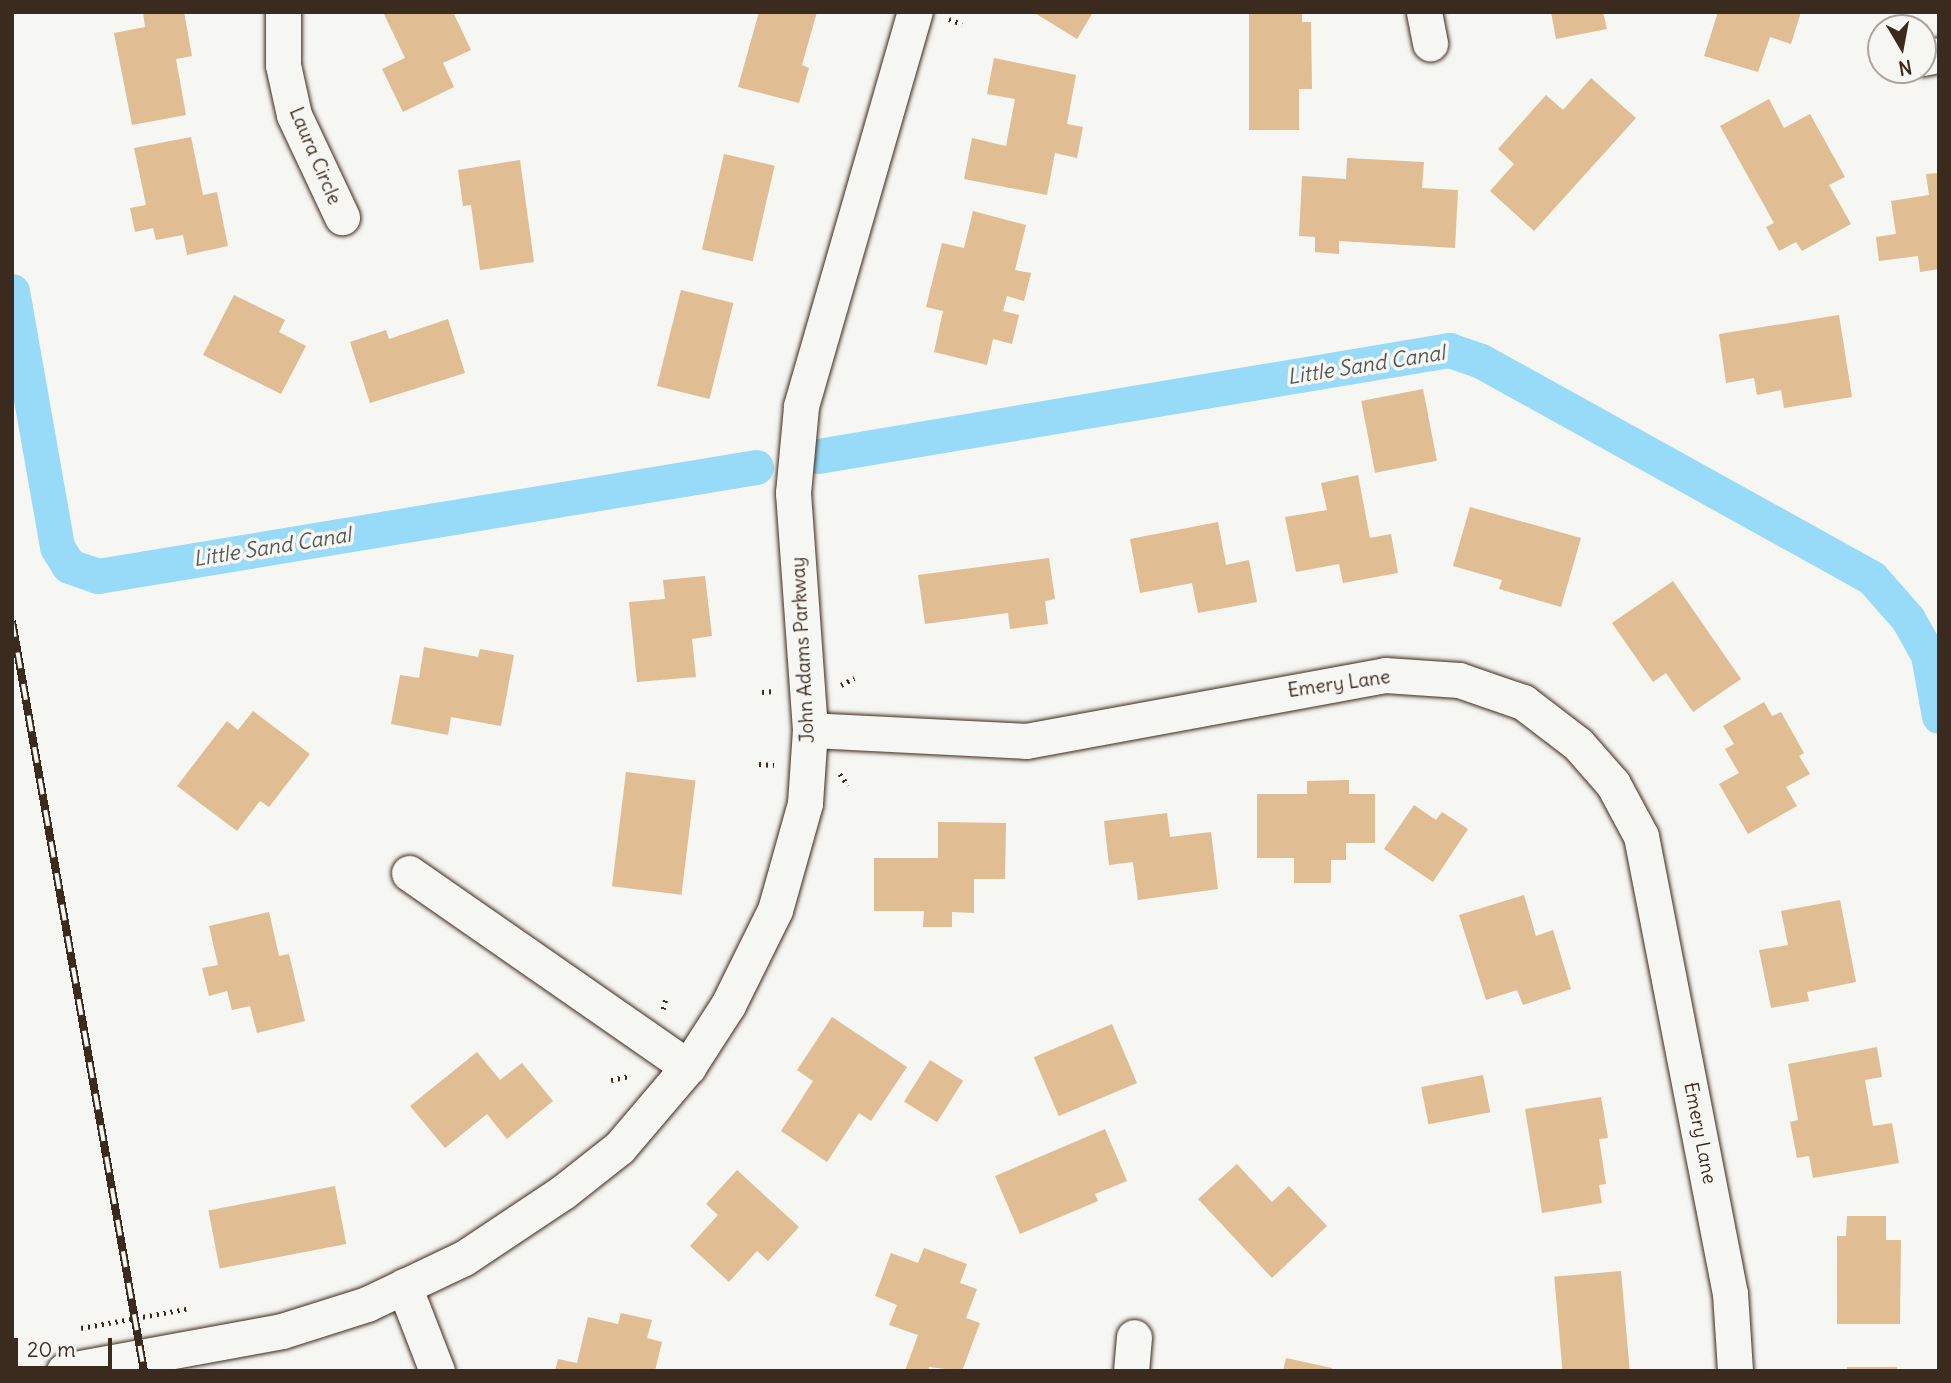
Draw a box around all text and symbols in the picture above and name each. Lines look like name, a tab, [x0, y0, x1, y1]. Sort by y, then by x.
north arrow	[1867, 14, 1937, 84]
text: N	[1897, 55, 1914, 81]
street label: Laura Circle	[284, 104, 346, 208]
water label: Little Sand Canal	[1286, 340, 1446, 390]
water label: Little Sand Canal	[192, 522, 352, 572]
street label: John Adams Parkway	[787, 556, 819, 744]
street label: Emery Lane	[1286, 666, 1392, 702]
street label: Emery Lane	[1679, 1080, 1721, 1186]
scale bar	[18, 1324, 116, 1368]
text: 20 m	[27, 1336, 76, 1363]

